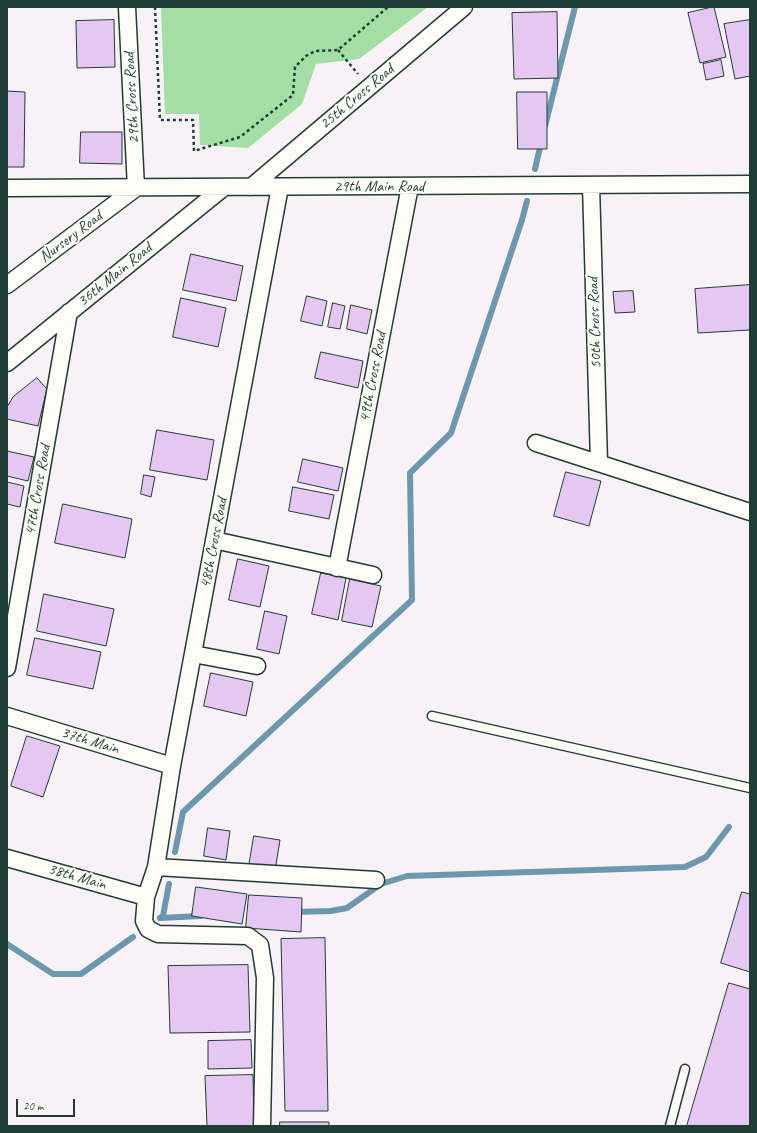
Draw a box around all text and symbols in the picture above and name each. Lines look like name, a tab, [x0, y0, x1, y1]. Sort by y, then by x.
street label: 29th Cross Road	[120, 52, 144, 144]
street label: 25th Cross Road	[316, 60, 398, 134]
street label: 29th Main Road	[334, 177, 424, 197]
street label: Nursery Road	[36, 207, 106, 267]
street label: 36th Main Road	[74, 239, 156, 311]
street label: 50th Cross Road	[584, 277, 606, 369]
street label: 49th Cross Road	[355, 330, 391, 424]
street label: 47th Cross Road	[21, 443, 55, 537]
street label: 48th Cross Road	[196, 496, 232, 590]
street label: 37th Main	[59, 723, 121, 759]
street label: 38th Main	[46, 860, 108, 894]
scale bar	[18, 1091, 77, 1117]
text: 20 m	[23, 1098, 43, 1114]

